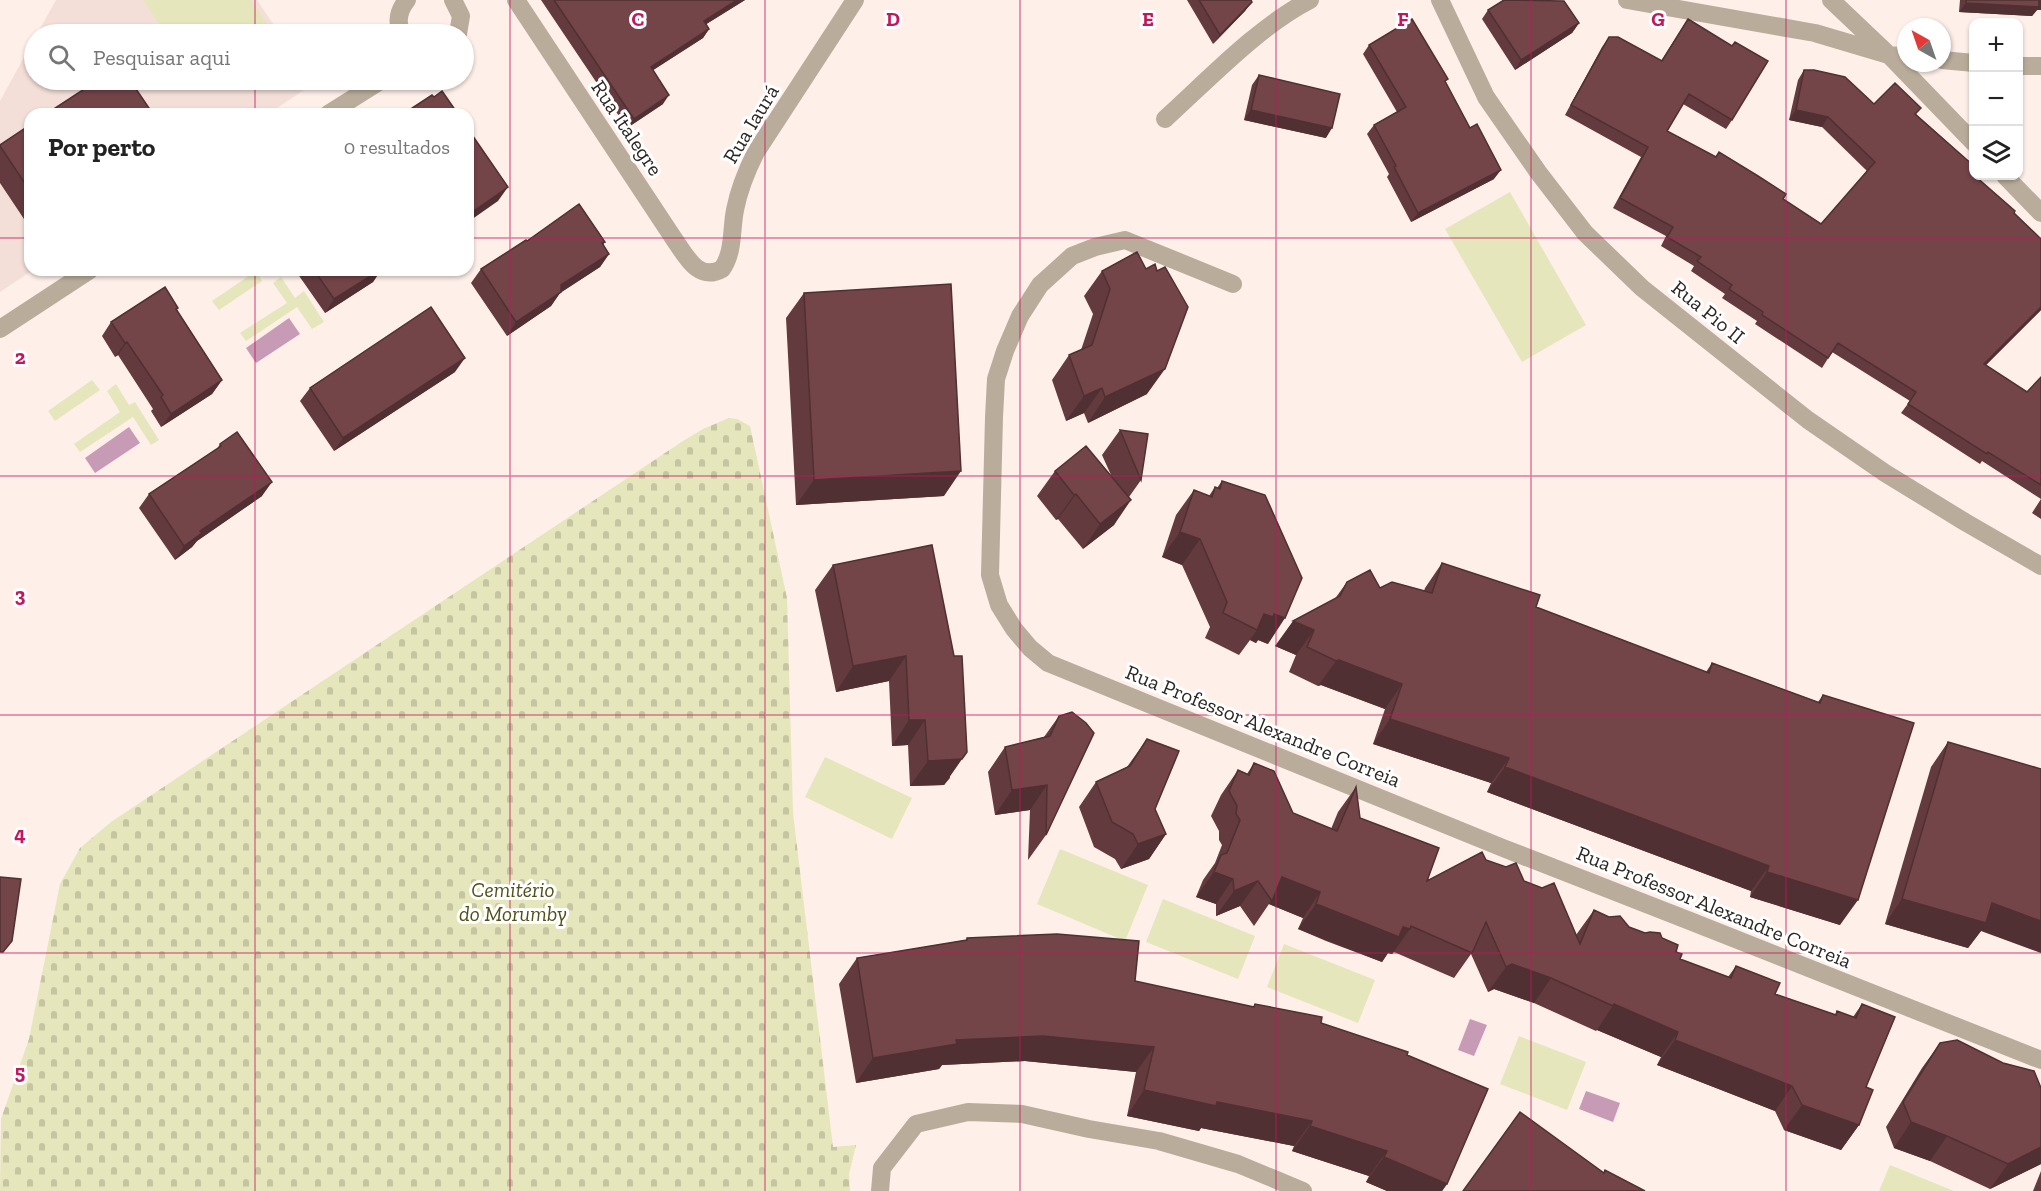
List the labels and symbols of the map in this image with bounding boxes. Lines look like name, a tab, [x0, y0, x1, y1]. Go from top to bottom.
text: C	[632, 7, 645, 31]
text: D	[886, 7, 900, 31]
text: E	[1142, 7, 1154, 31]
text: F	[1397, 7, 1409, 31]
text: G	[1651, 7, 1665, 31]
north arrow	[1897, 18, 1951, 72]
street label: Rua Italegre	[586, 75, 669, 180]
street label: Rua Iaurá	[717, 80, 784, 168]
street label: Rua Pio II	[1667, 275, 1750, 349]
text: 2	[15, 345, 26, 369]
text: 3	[15, 583, 26, 607]
street label: Rua Professor Alexandre Correia	[1122, 659, 1404, 792]
text: 4	[14, 822, 26, 846]
street label: Rua Professor Alexandre Correia	[1573, 840, 1855, 973]
park label: Cemitério do Morumby	[459, 877, 567, 926]
text: 5	[15, 1060, 25, 1084]

